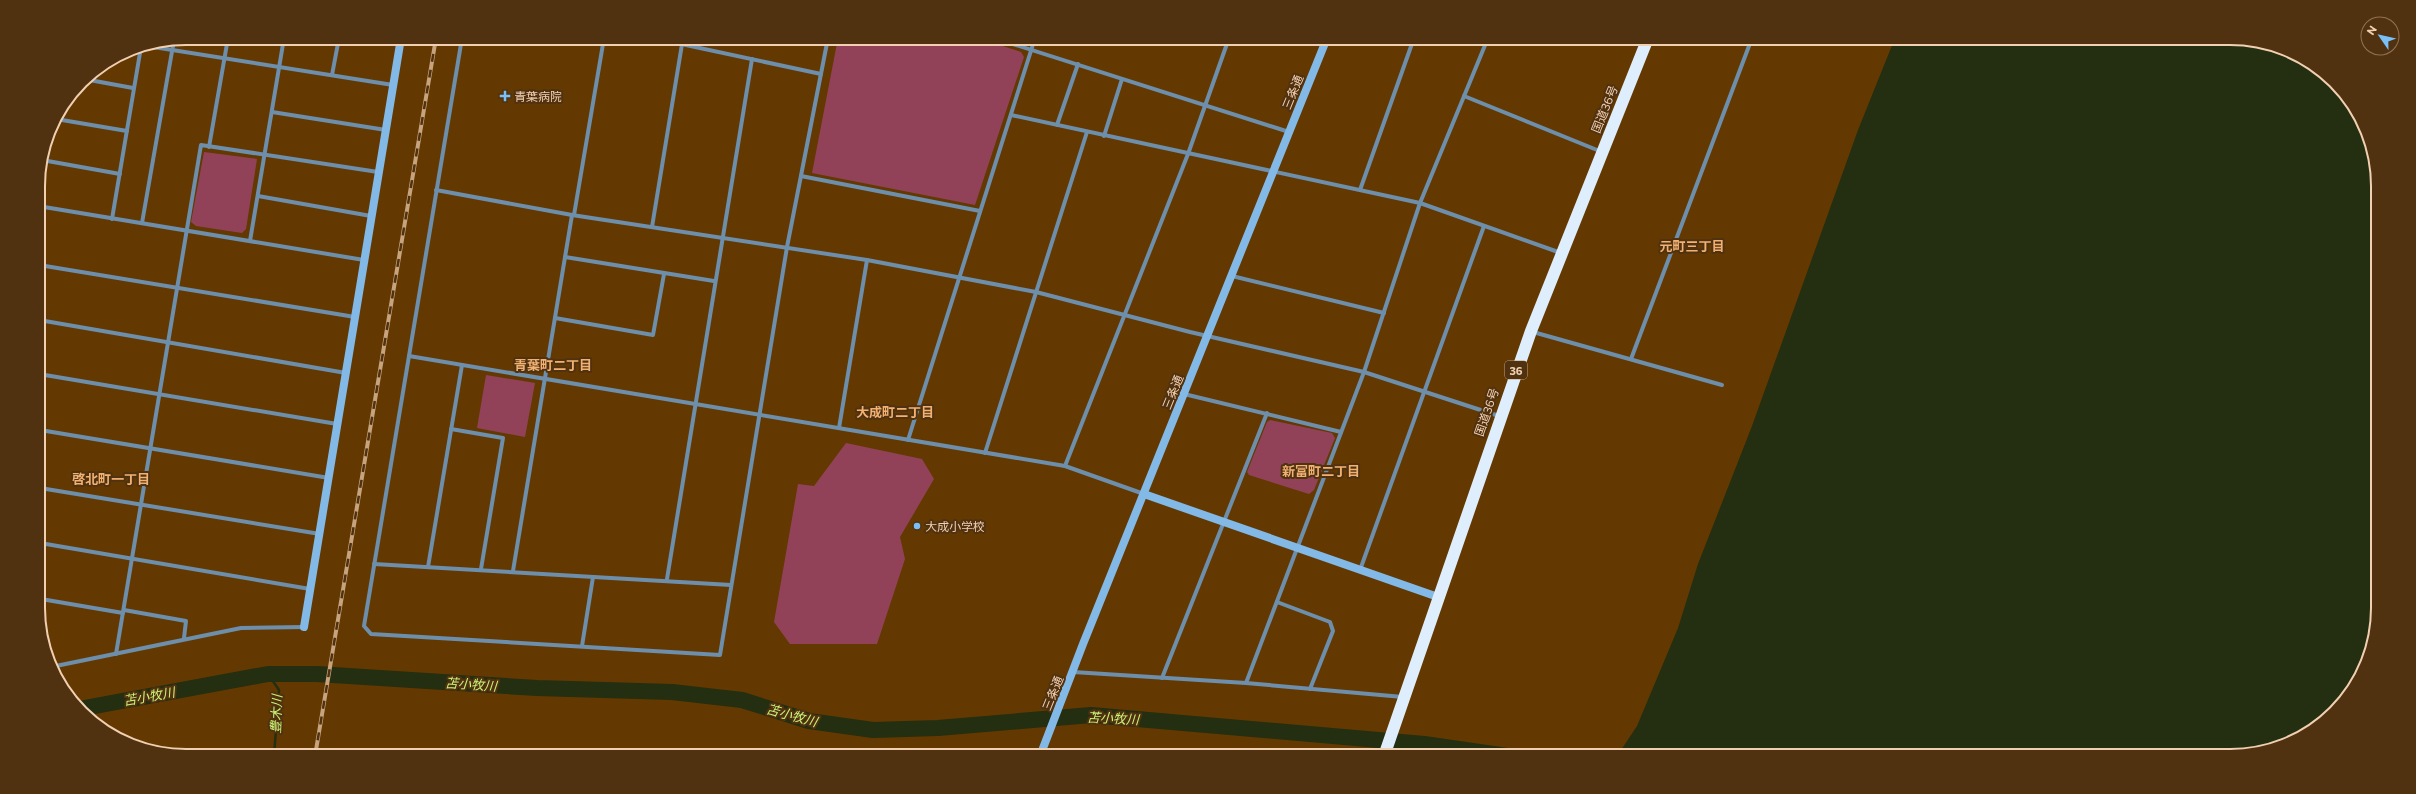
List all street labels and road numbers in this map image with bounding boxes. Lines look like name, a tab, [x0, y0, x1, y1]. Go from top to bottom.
street label: 三条通	[1279, 73, 1305, 111]
street label: 国道36号	[1588, 83, 1620, 135]
road number: 36	[1505, 361, 1527, 379]
street label: 三条通	[1159, 373, 1185, 411]
street label: 国道36号	[1471, 386, 1501, 438]
street label: 三条通	[1039, 674, 1065, 712]

